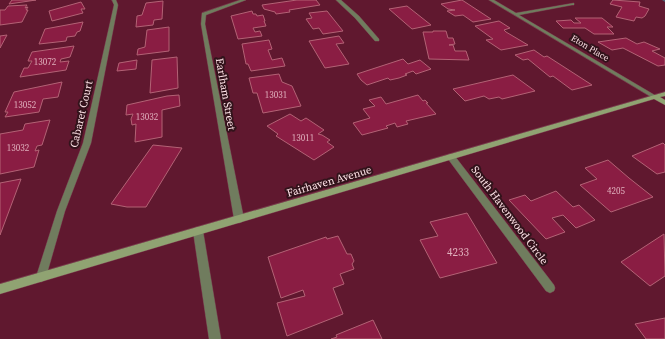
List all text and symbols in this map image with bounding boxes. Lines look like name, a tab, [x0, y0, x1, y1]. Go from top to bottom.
street label: Eton Place	[569, 32, 612, 64]
house number: 13072	[34, 56, 57, 68]
street label: Earlham Street	[212, 57, 239, 132]
street label: Cabaret Court	[66, 79, 97, 149]
house number: 13031	[265, 89, 287, 101]
house number: 13052	[14, 99, 37, 111]
house number: 13032	[136, 111, 159, 123]
house number: 13011	[292, 132, 314, 144]
house number: 13032	[7, 142, 30, 154]
street label: Fairhaven Avenue	[285, 162, 374, 201]
street label: South Havenwood Circle	[468, 163, 552, 268]
house number: 4205	[607, 185, 625, 197]
house number: 4233	[447, 245, 469, 260]

